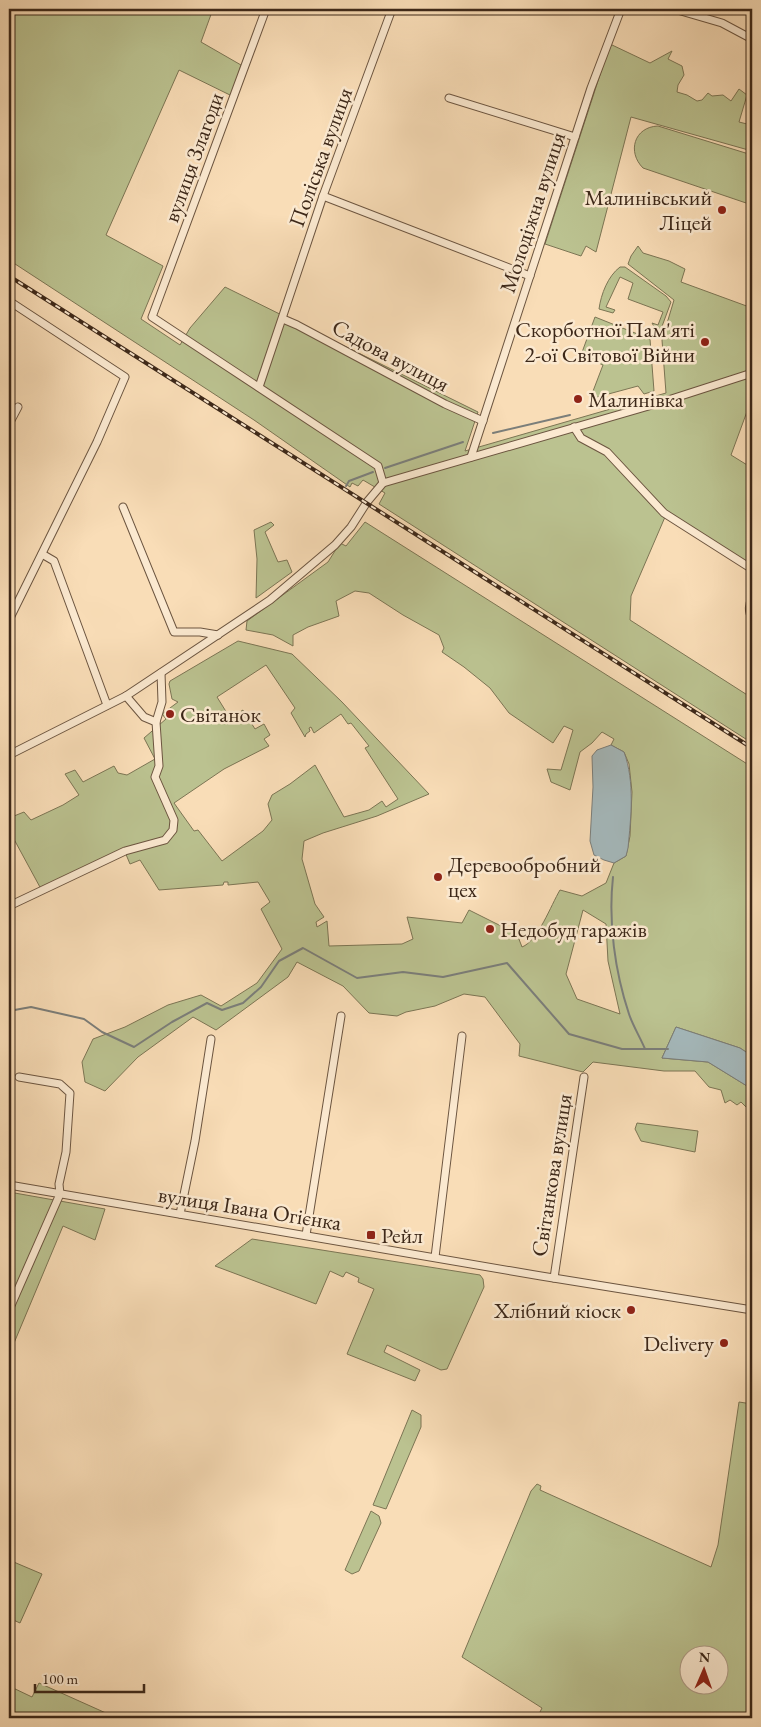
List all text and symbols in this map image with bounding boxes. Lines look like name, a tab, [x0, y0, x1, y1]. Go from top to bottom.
street label: Поліська вулиця	[282, 83, 359, 231]
street label: вулиця Злагоди	[157, 88, 231, 226]
street label: Молодіжна вулиця	[493, 128, 572, 296]
place label: Малинівський Ліцей	[585, 183, 712, 237]
marker: Малинівський Ліцей	[716, 204, 728, 216]
street label: Садова вулиця	[327, 312, 455, 399]
place label: Скорботної Пам'яті 2-ої Світової Війни	[515, 315, 695, 369]
marker: Скорботної Пам'яті 2-ої Світової Війни	[699, 336, 711, 348]
place label: Малинівка	[588, 385, 684, 414]
marker: Малинівка	[572, 393, 584, 405]
place label: Світанок	[180, 700, 261, 729]
marker: Світанок	[164, 708, 176, 720]
place label: Деревообробний цех	[448, 850, 601, 904]
marker: Деревообробний цех	[432, 871, 444, 883]
place label: Недобуд гаражів	[500, 915, 647, 944]
marker: Недобуд гаражів	[484, 923, 496, 935]
street label: Світанкова вулиця	[524, 1091, 579, 1259]
street label: вулиця Івана Огієнка	[156, 1180, 344, 1237]
place label: Рейл	[381, 1221, 423, 1250]
marker: Рейл	[365, 1229, 377, 1241]
place label: Хлібний кіоск	[493, 1296, 621, 1325]
marker: Хлібний кіоск	[625, 1304, 637, 1316]
place label: Delivery	[644, 1329, 714, 1358]
marker: Delivery	[718, 1337, 730, 1349]
north arrow	[678, 1644, 728, 1694]
text: N	[698, 1648, 711, 1666]
scale bar	[35, 1662, 144, 1694]
text: 100 m	[42, 1669, 79, 1688]

